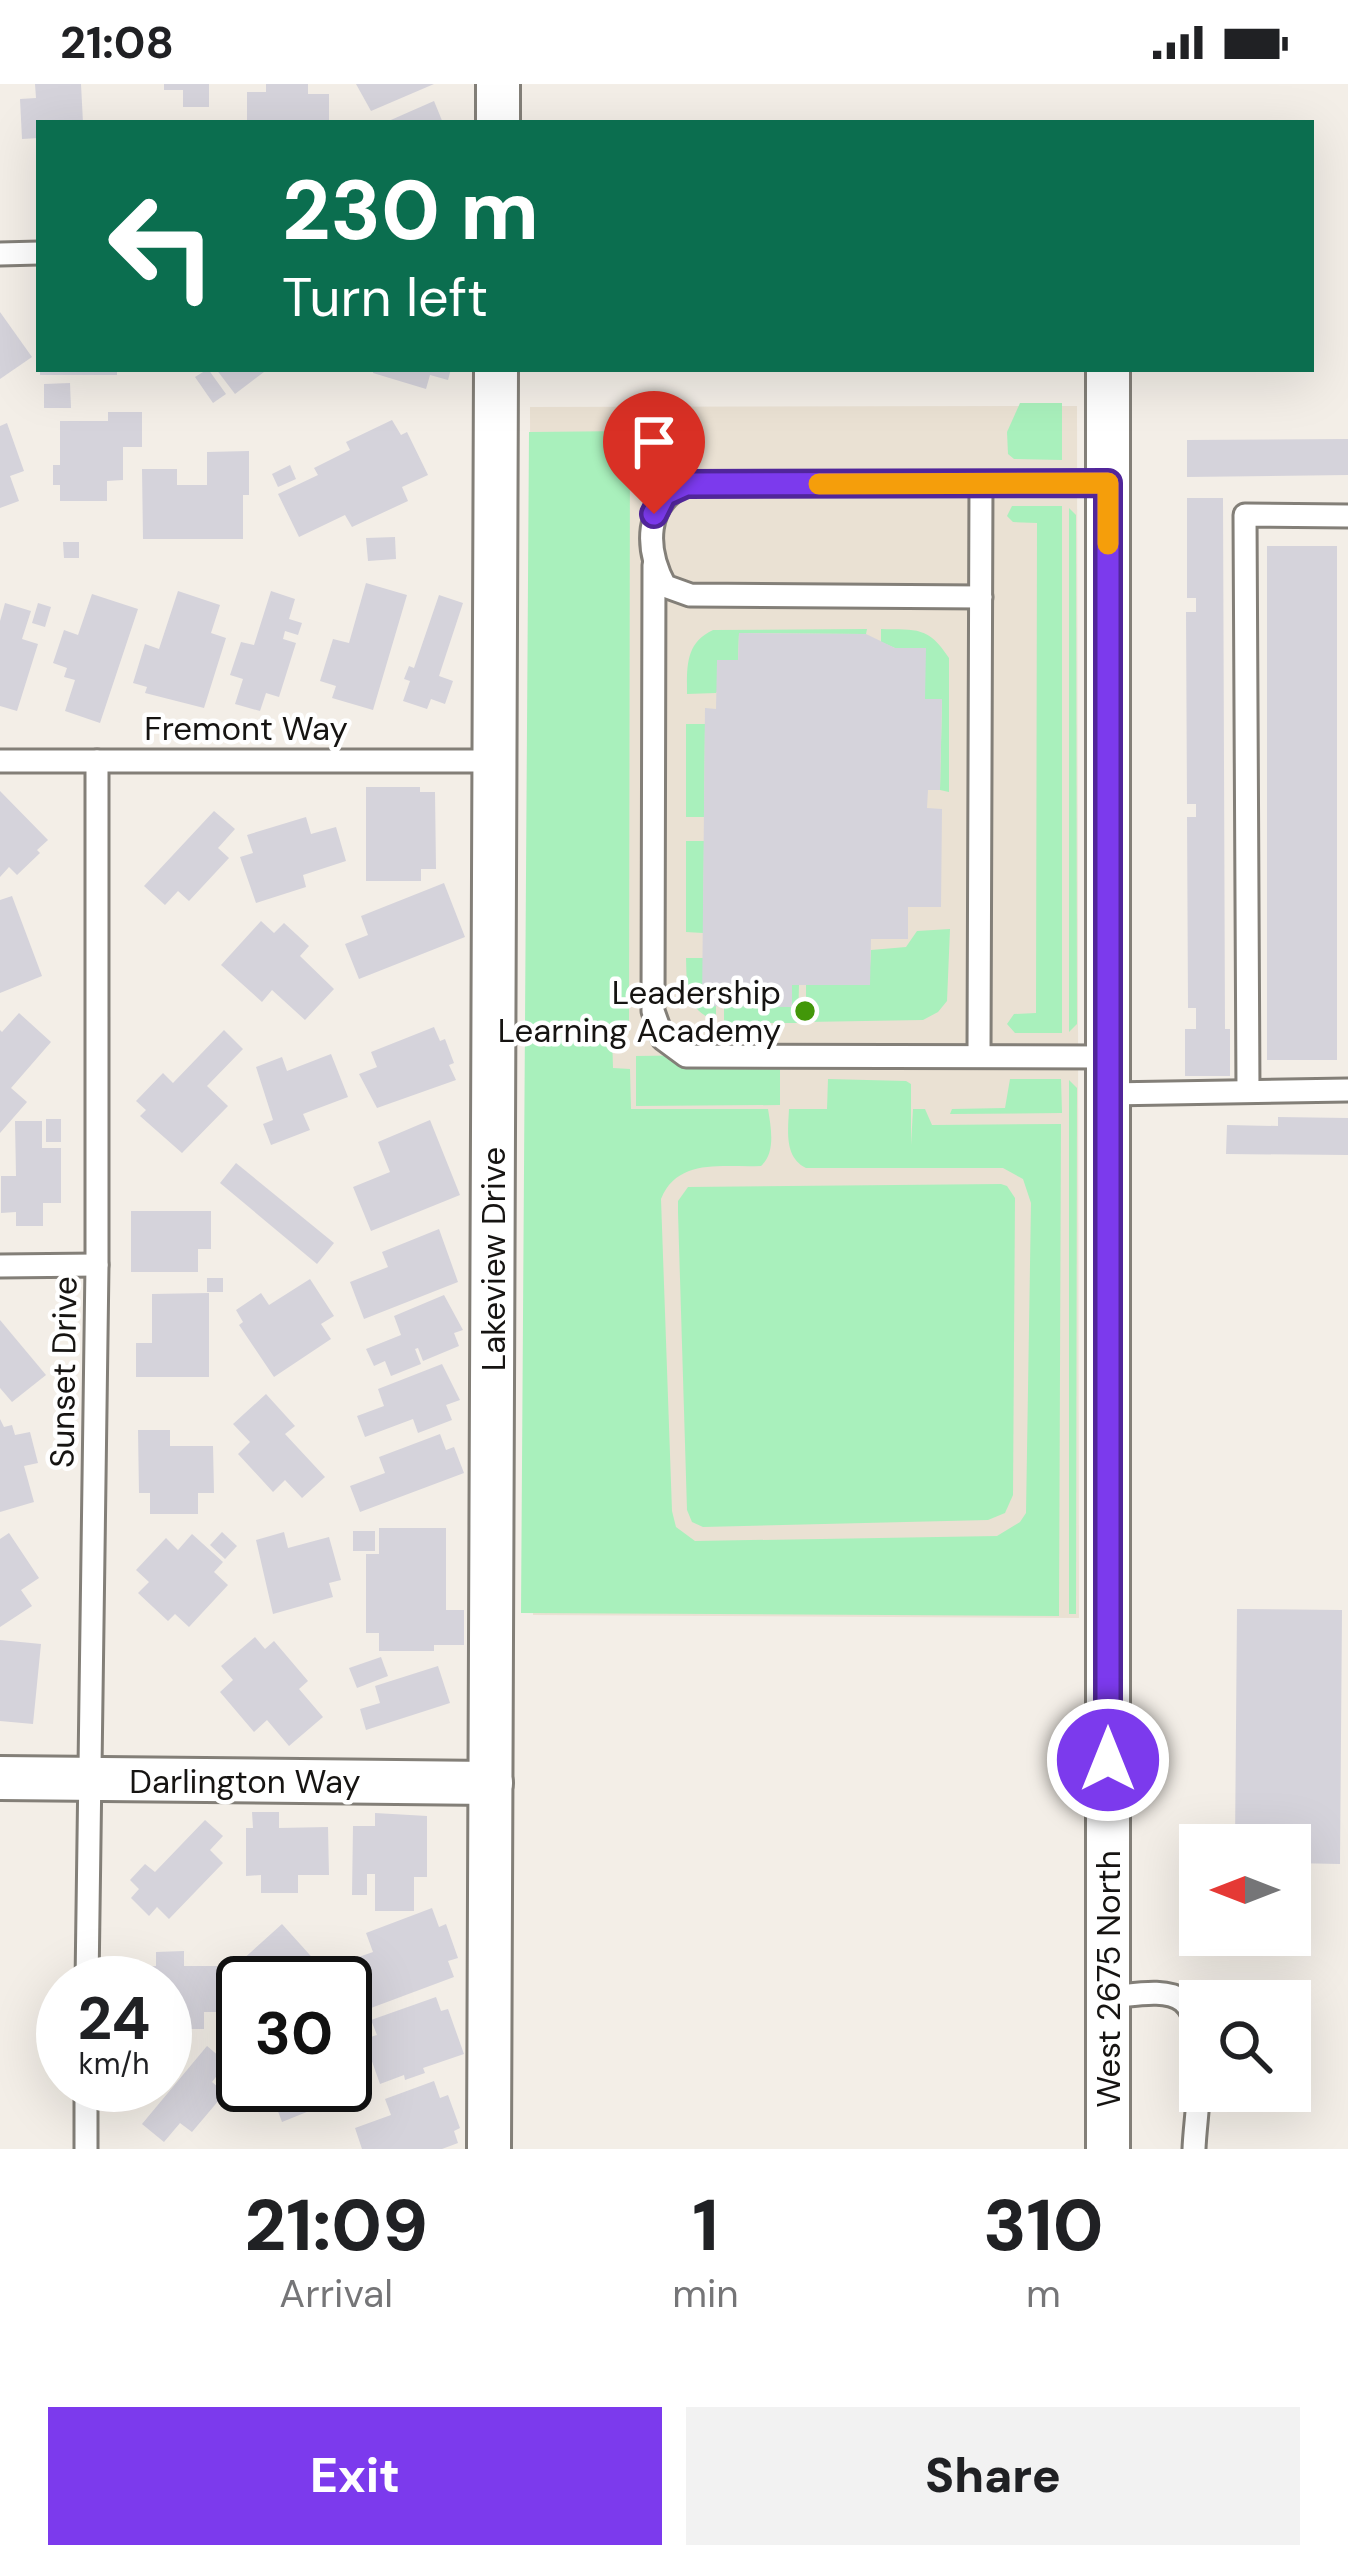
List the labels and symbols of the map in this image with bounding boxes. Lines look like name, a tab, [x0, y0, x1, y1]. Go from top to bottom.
pin	[603, 391, 705, 514]
street label: Fremont Way	[144, 707, 348, 750]
place label: Leadership Learning Academy	[498, 971, 781, 1052]
marker: Leadership Learning Academy	[792, 998, 818, 1024]
street label: Lakeview Drive	[472, 1147, 515, 1371]
street label: Sunset Drive	[40, 1276, 87, 1468]
position arrow	[1045, 1697, 1171, 1823]
street label: Darlington Way	[129, 1760, 361, 1803]
north arrow	[1179, 1824, 1311, 1956]
street label: West 2675 North	[1087, 1850, 1130, 2108]
speed limit sign: 30	[216, 1956, 372, 2112]

